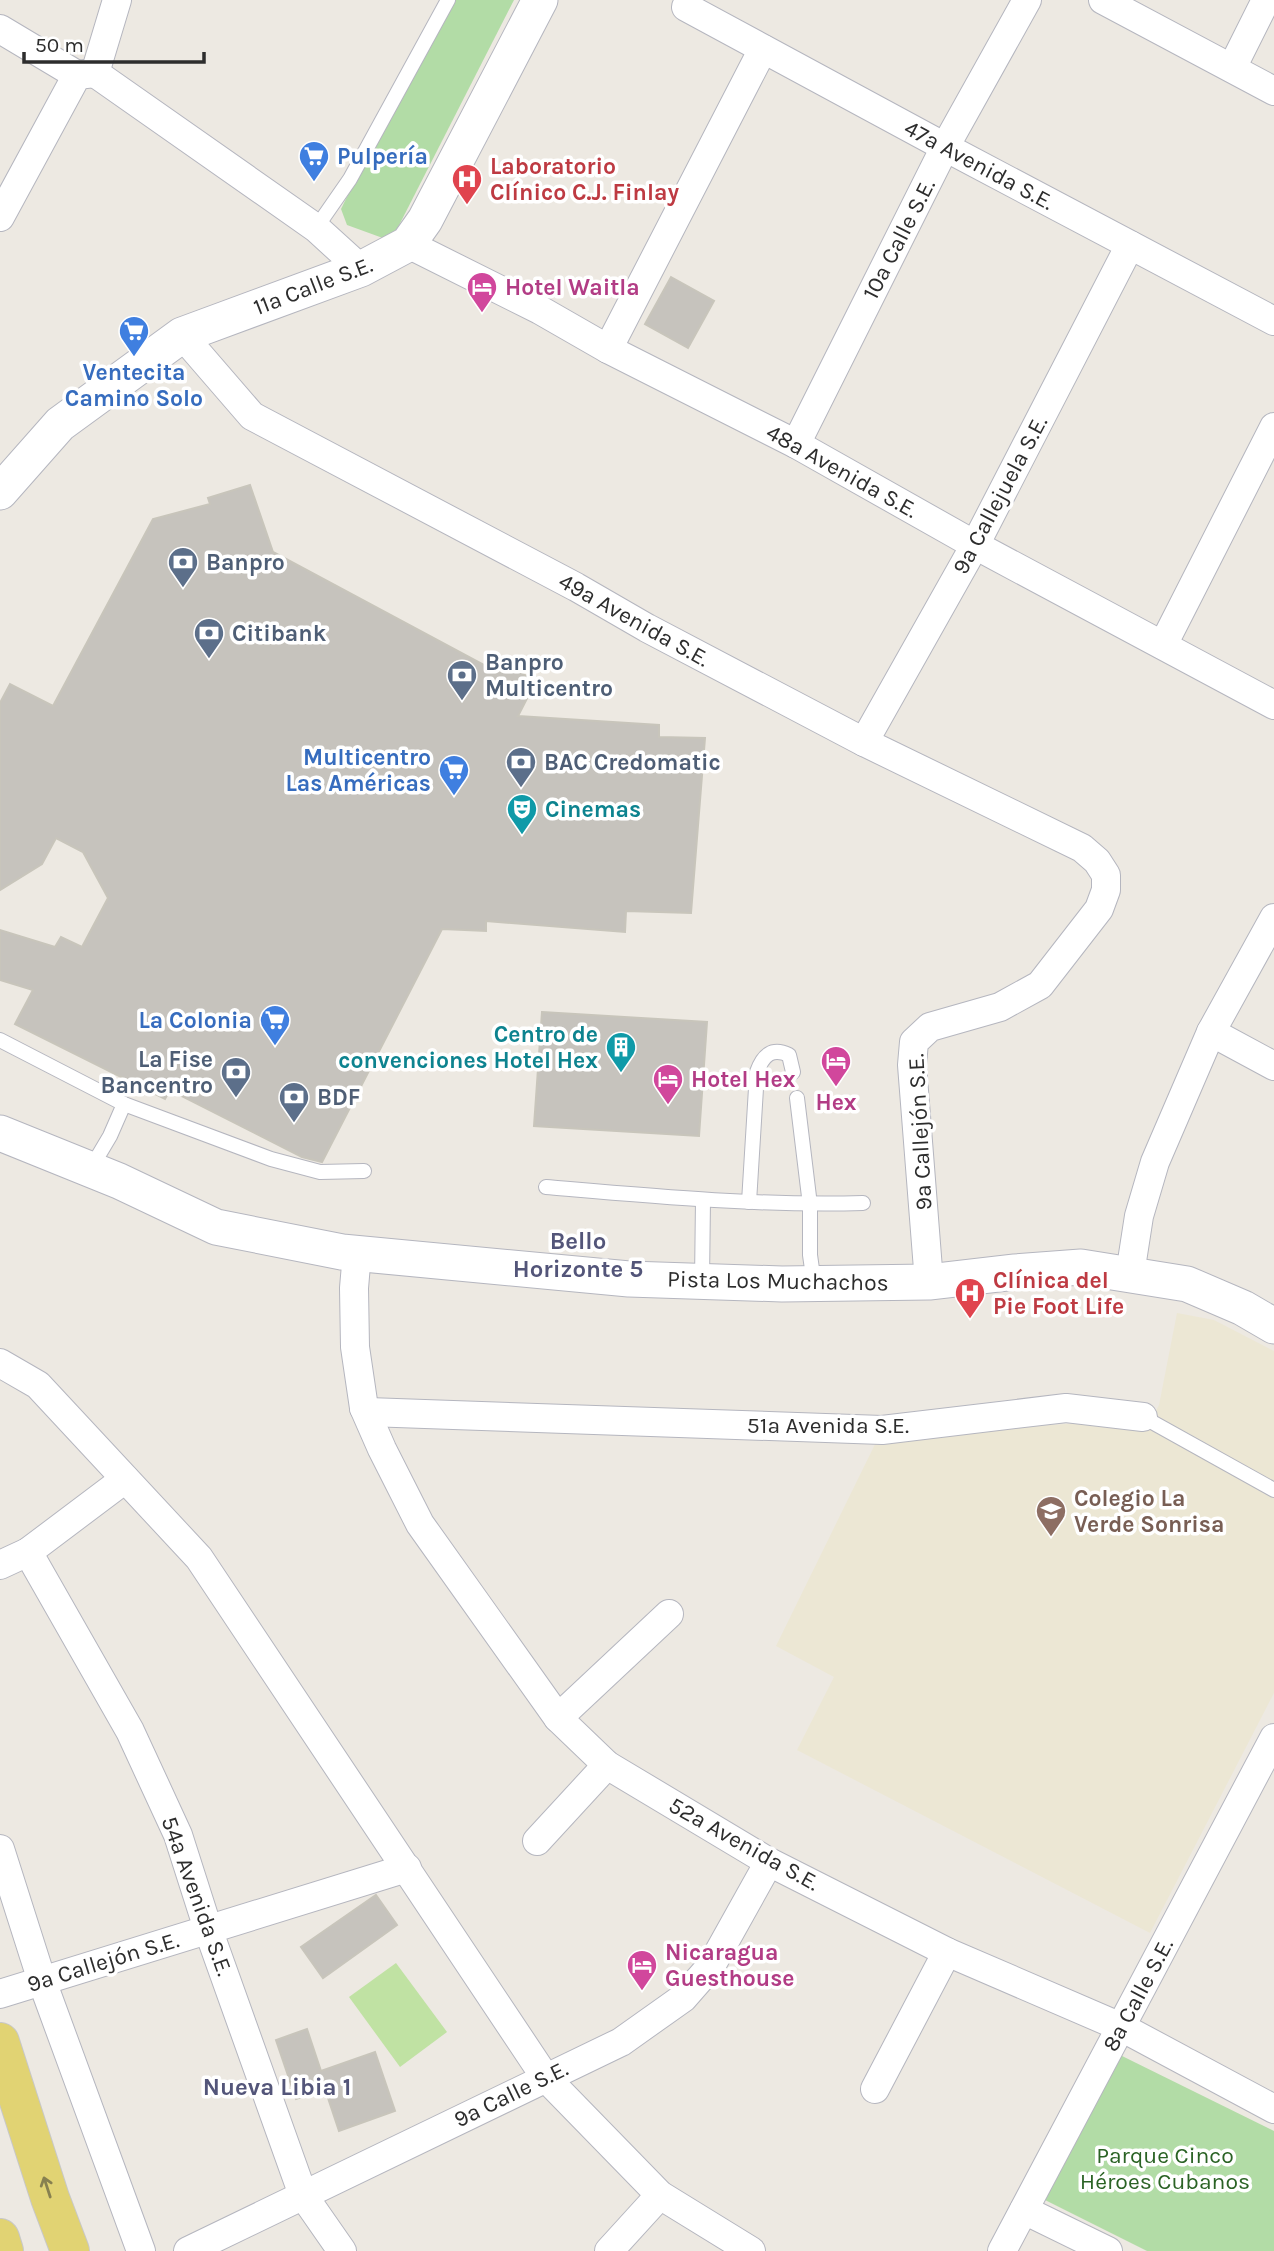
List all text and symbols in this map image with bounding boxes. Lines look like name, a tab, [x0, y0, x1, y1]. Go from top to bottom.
scale bar	[24, 21, 205, 65]
text: 50 m	[35, 33, 84, 57]
street label: 47a Avenida S.E.	[900, 114, 1058, 216]
supermarket icon: Pulpería	[297, 139, 331, 183]
place label: Pulpería	[337, 143, 428, 170]
place label: Laboratorio Clínico C.J. Finlay	[490, 153, 679, 206]
hospital icon: Laboratorio Clínico C.J. Finlay	[450, 162, 484, 206]
street label: 10a Calle S.E.	[857, 174, 941, 304]
street label: 11a Calle S.E.	[250, 251, 376, 321]
hotel icon: Hotel Waitla	[465, 270, 499, 314]
place label: Hotel Waitla	[505, 274, 640, 301]
supermarket icon: Ventecita Camino Solo	[117, 314, 151, 358]
place label: Ventecita Camino Solo	[65, 359, 203, 412]
street label: 9a Callejuela S.E.	[947, 411, 1053, 579]
street label: 48a Avenida S.E.	[762, 418, 922, 524]
bank icon: Banpro	[166, 545, 200, 589]
place label: Banpro	[206, 549, 285, 576]
street label: 49a Avenida S.E.	[554, 567, 714, 673]
bank icon: Citibank	[192, 616, 226, 660]
place label: Citibank	[232, 620, 327, 647]
place label: Banpro Multicentro	[485, 649, 613, 702]
bank icon: Banpro Multicentro	[445, 658, 479, 702]
place label: Multicentro Las Américas	[285, 744, 431, 797]
bank icon: BAC Credomatic	[504, 745, 538, 789]
place label: BAC Credomatic	[544, 749, 721, 776]
supermarket icon: Multicentro Las Américas	[437, 753, 471, 797]
theatre icon: Cinemas	[505, 792, 539, 836]
place label: Cinemas	[545, 796, 641, 823]
supermarket icon: La Colonia	[258, 1003, 292, 1047]
place label: La Colonia	[138, 1007, 252, 1034]
place label: Centro de convenciones Hotel Hex	[338, 1021, 598, 1074]
building icon: Centro de convenciones Hotel Hex	[604, 1030, 638, 1074]
hotel icon: Hex	[819, 1044, 853, 1088]
place label: La Fise Bancentro	[100, 1046, 213, 1099]
street label: 9a Callejón S.E.	[902, 1053, 938, 1211]
bank icon: La Fise Bancentro	[219, 1055, 253, 1099]
hotel icon: Hotel Hex	[651, 1062, 685, 1106]
place label: Hotel Hex	[691, 1066, 796, 1093]
bank icon: BDF	[277, 1080, 311, 1124]
place label: BDF	[317, 1084, 360, 1111]
place label: Hex	[815, 1089, 857, 1116]
district label: Bello Horizonte 5	[513, 1227, 643, 1283]
street label: Pista Los Muchachos	[667, 1266, 889, 1296]
place label: Clínica del Pie Foot Life	[993, 1267, 1124, 1320]
hospital icon: Clínica del Pie Foot Life	[953, 1276, 987, 1320]
street label: 51a Avenida S.E.	[747, 1412, 909, 1439]
place label: Colegio La Verde Sonrisa	[1074, 1485, 1224, 1538]
school or university icon: Colegio La Verde Sonrisa	[1034, 1494, 1068, 1538]
street label: 52a Avenida S.E.	[664, 1791, 824, 1897]
street label: 54a Avenida S.E.	[156, 1813, 238, 1979]
street label: 9a Callejón S.E.	[24, 1926, 182, 1998]
street label: 8a Calle S.E.	[1097, 1934, 1179, 2056]
place label: Nicaragua Guesthouse	[665, 1939, 794, 1992]
hotel icon: Nicaragua Guesthouse	[625, 1948, 659, 1992]
street label: 9a Calle S.E.	[450, 2055, 572, 2133]
district label: Nueva Libia 1	[203, 2073, 351, 2101]
park label: Parque Cinco Héroes Cubanos	[1080, 2142, 1250, 2195]
one-way arrow	[39, 2176, 52, 2198]

